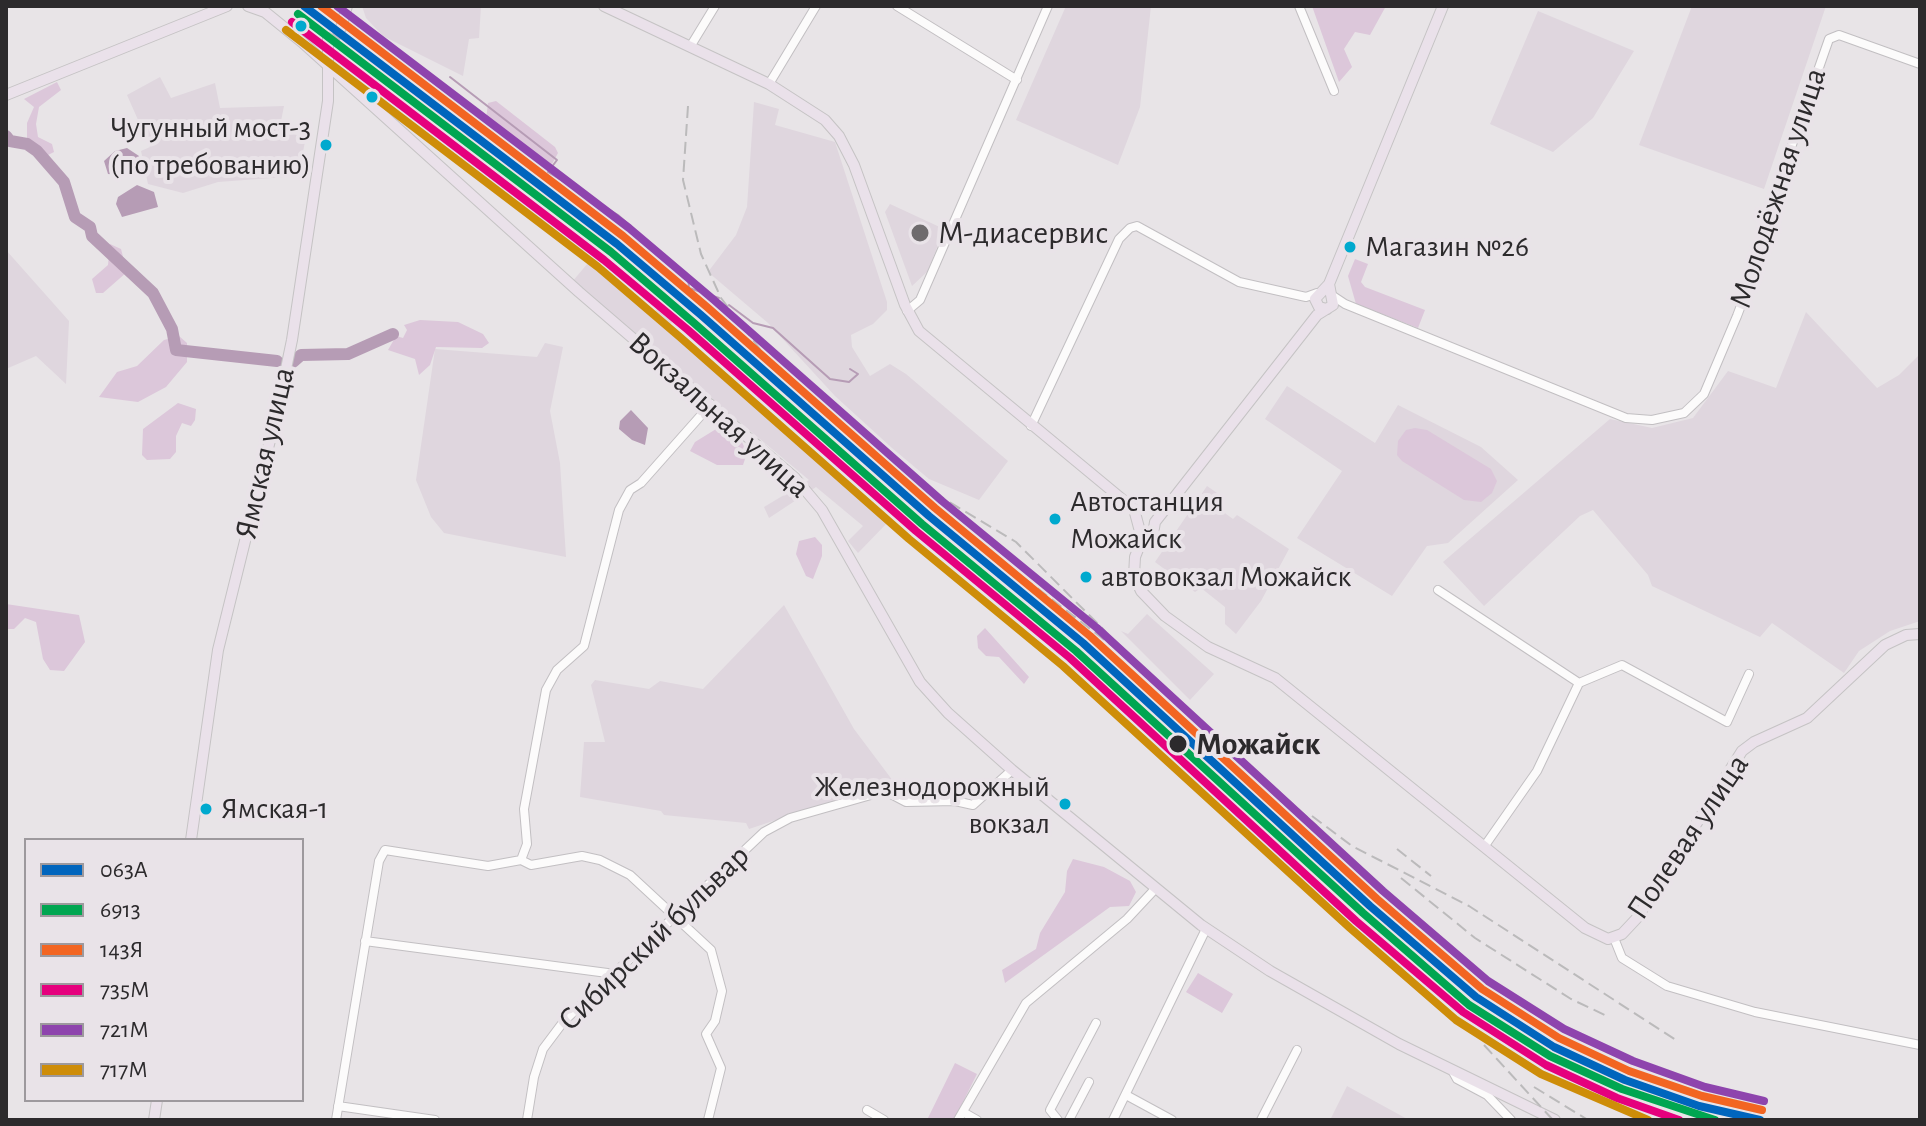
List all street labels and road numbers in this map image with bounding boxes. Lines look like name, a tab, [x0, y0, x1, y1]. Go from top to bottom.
street label: Молодёжная улица	[1721, 63, 1835, 313]
street label: Вокзальная улица	[620, 324, 818, 506]
street label: Ямская улица	[227, 363, 303, 543]
street label: Полевая улица	[1619, 747, 1757, 927]
street label: Сибирский бульвар	[550, 837, 758, 1039]

